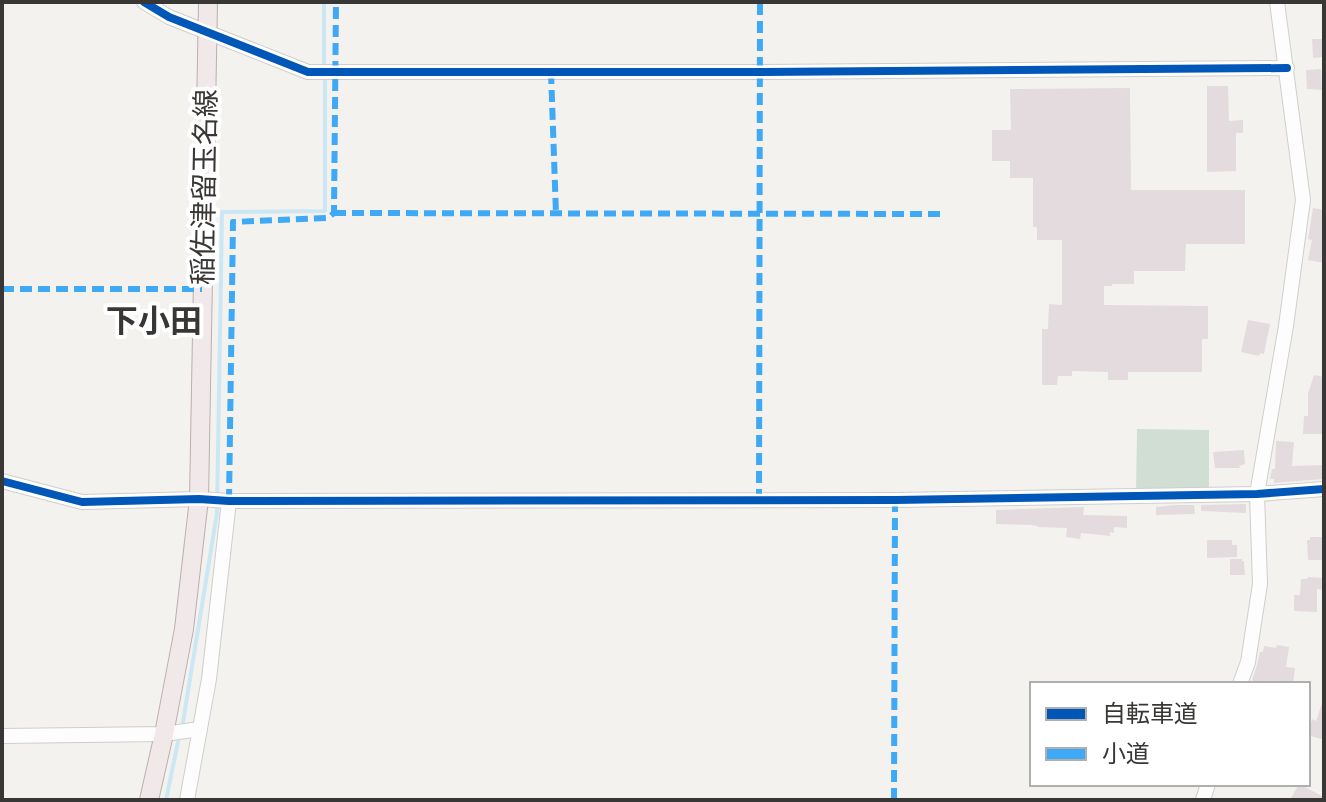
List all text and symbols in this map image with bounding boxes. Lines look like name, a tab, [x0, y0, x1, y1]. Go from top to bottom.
street label: 稲佐津留玉名線	[186, 89, 223, 285]
district label: 下小田	[106, 302, 202, 340]
legend	[1030, 682, 1310, 786]
text: 自転車道	[1102, 700, 1198, 728]
text: 小道	[1102, 740, 1150, 768]

